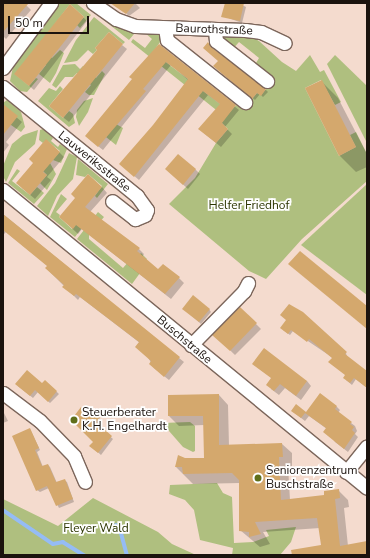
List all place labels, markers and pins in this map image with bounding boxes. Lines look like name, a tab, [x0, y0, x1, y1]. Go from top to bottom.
place label: Steuerberater K.H. Engelhardt	[82, 406, 167, 434]
marker: Steuerberater K.H. Engelhardt	[69, 415, 79, 425]
place label: Seniorenzentrum Buschstraße	[266, 464, 358, 492]
marker: Seniorenzentrum Buschstraße	[253, 473, 263, 483]

